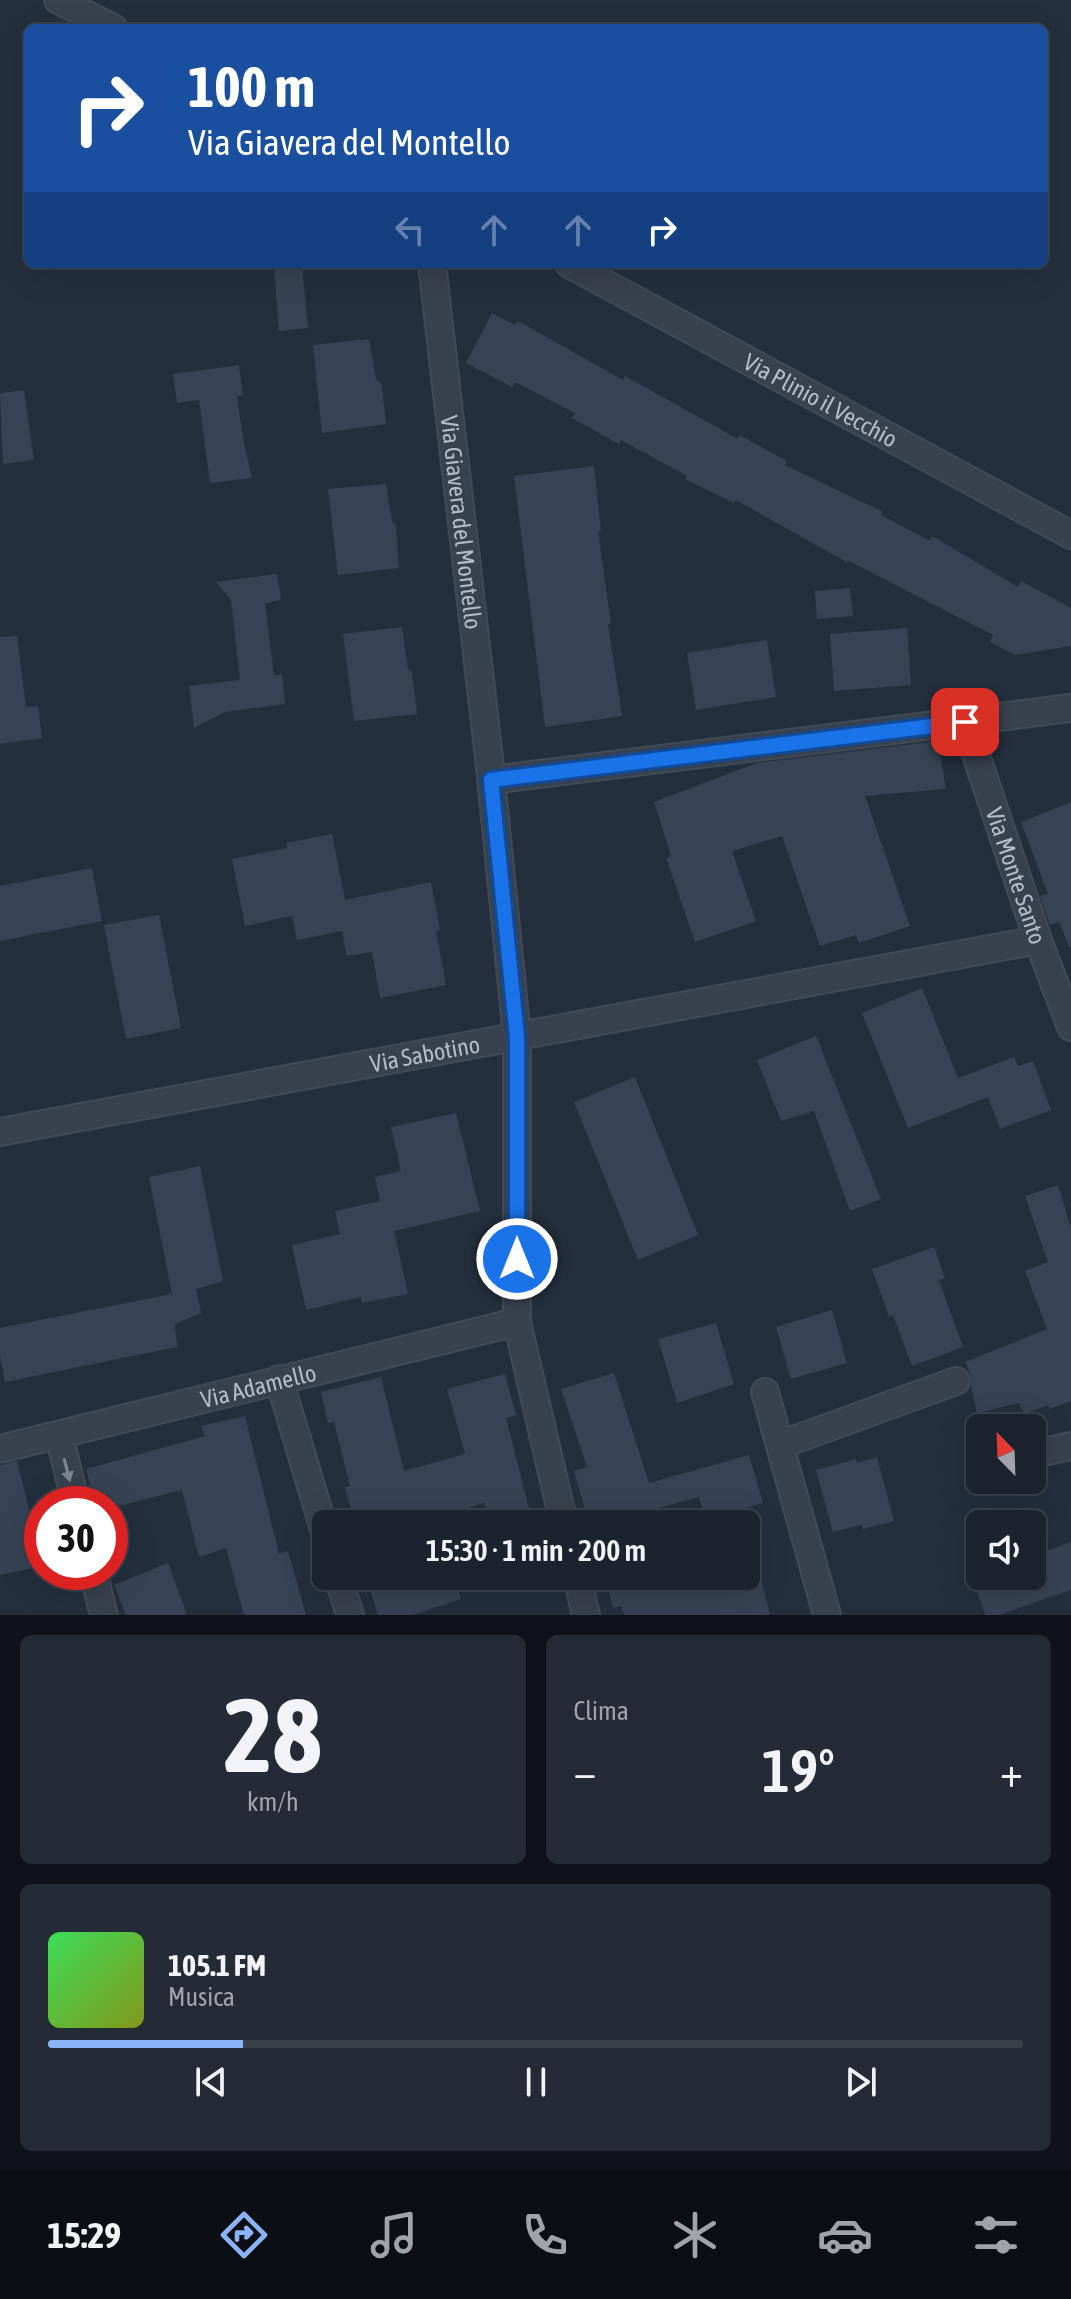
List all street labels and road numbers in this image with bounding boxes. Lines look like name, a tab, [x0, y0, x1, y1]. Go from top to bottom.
street label: Via Plinio il Vecchio	[739, 347, 902, 452]
street label: Via Giavera del Montello	[436, 414, 488, 631]
street label: Via Monte Santo	[981, 804, 1052, 947]
street label: Via Sabotino	[368, 1030, 482, 1077]
street label: Via Adamello	[198, 1358, 319, 1413]

